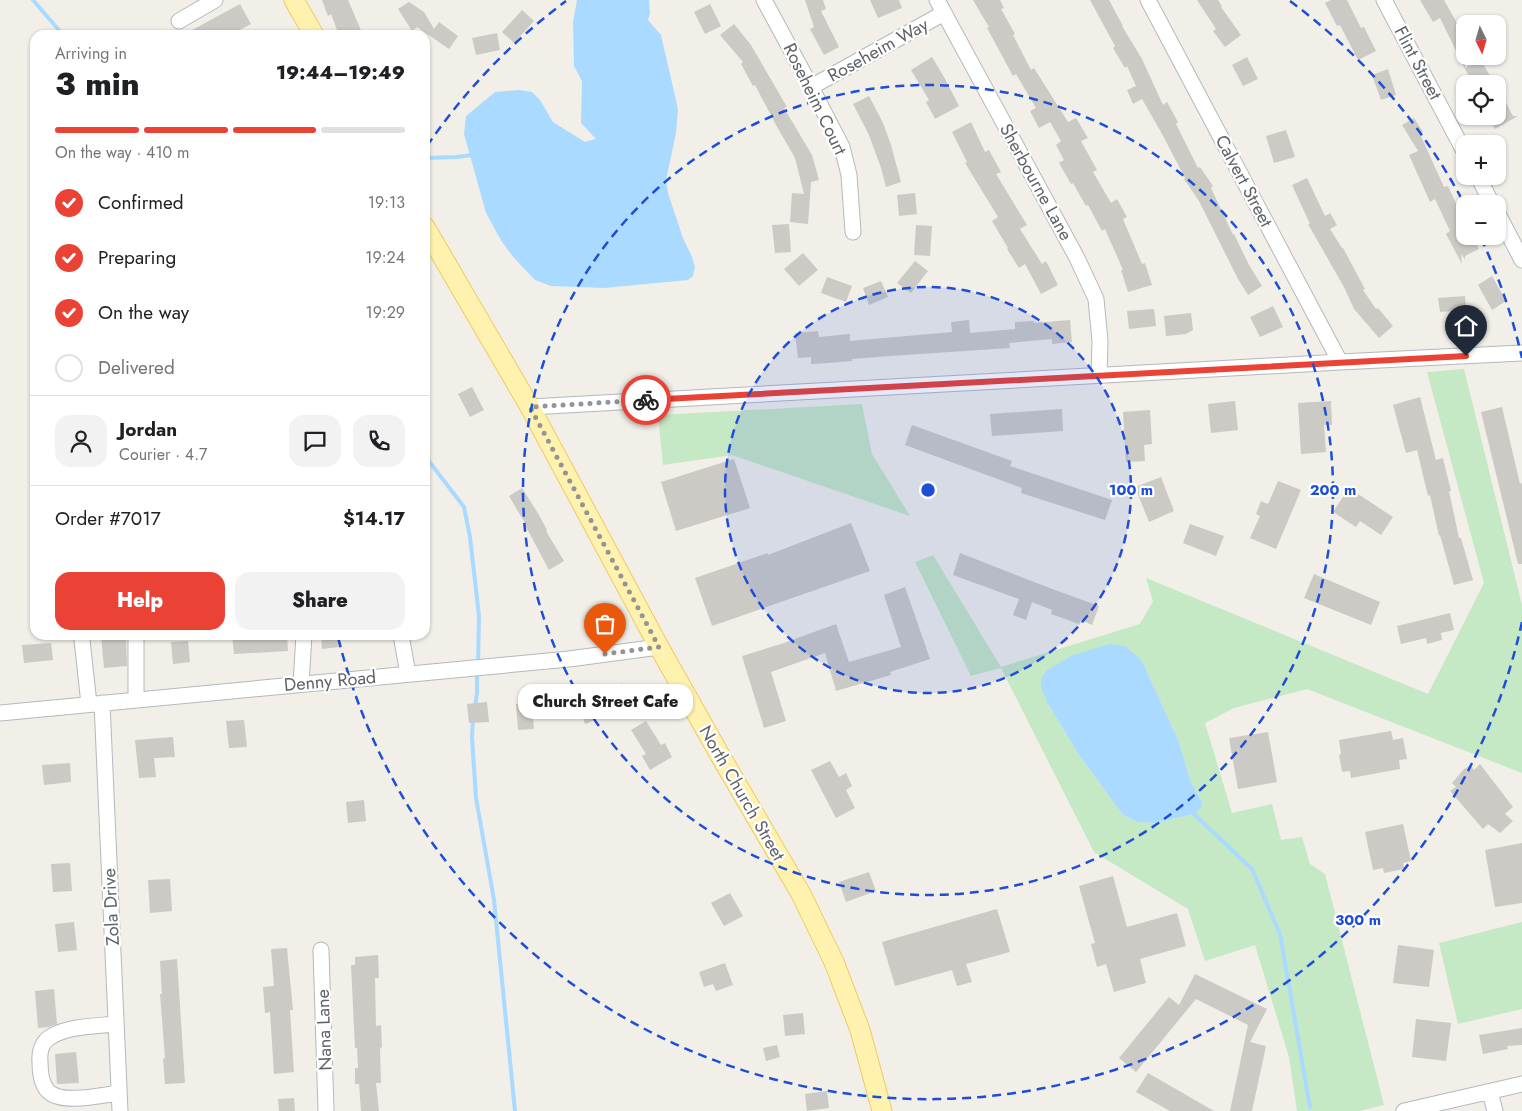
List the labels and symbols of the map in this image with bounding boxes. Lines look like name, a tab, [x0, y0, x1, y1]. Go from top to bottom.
street label: Roseheim Way	[823, 11, 933, 88]
north arrow	[1456, 15, 1506, 65]
street label: Flint Street	[1388, 22, 1449, 105]
street label: Roseheim Court	[777, 39, 854, 160]
street label: Sherbourne Lane	[993, 119, 1079, 245]
street label: Calvert Street	[1209, 130, 1279, 232]
pin	[1445, 305, 1487, 356]
courier	[621, 375, 671, 425]
text: 100 m	[1109, 479, 1153, 501]
text: 200 m	[1310, 479, 1356, 501]
centre of rings	[919, 481, 937, 499]
pin	[584, 603, 626, 654]
street label: Denny Road	[283, 664, 377, 698]
callout: Church Street Cafe	[518, 684, 692, 719]
street label: North Church Street	[693, 720, 792, 866]
street label: Zola Drive	[96, 868, 126, 946]
text: 300 m	[1335, 909, 1381, 931]
street label: Nana Lane	[310, 989, 338, 1071]

